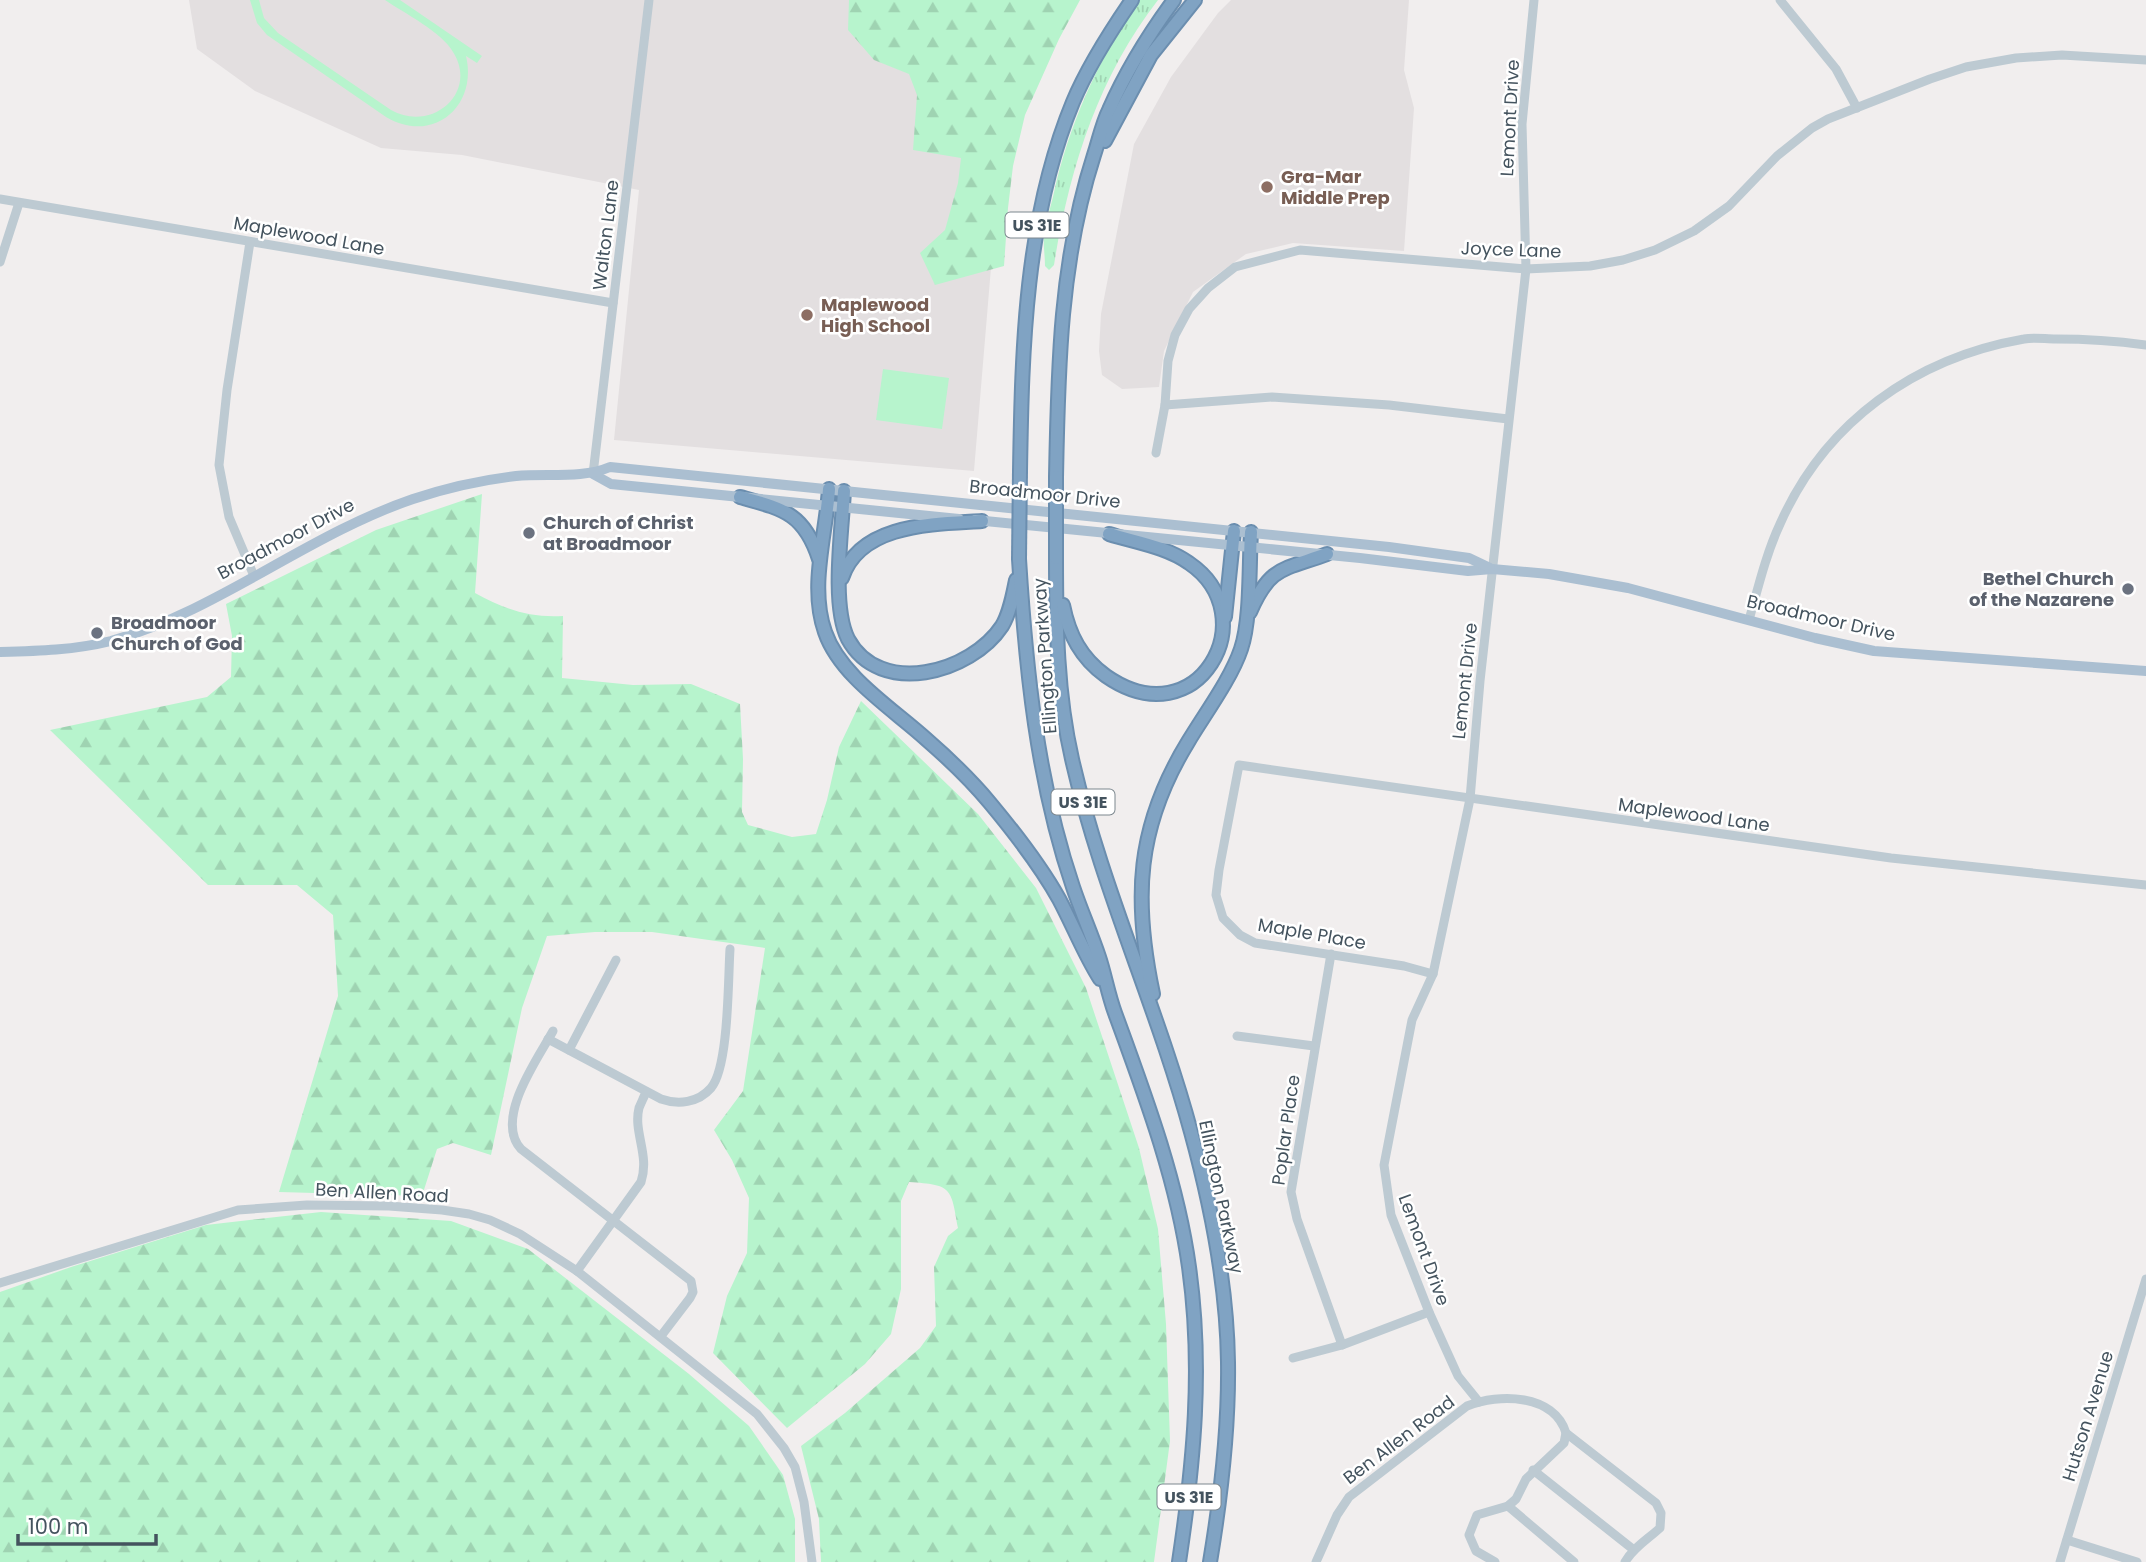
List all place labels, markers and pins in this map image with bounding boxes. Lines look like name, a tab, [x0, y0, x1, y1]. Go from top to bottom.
place label: Gra-Mar Middle Prep	[1281, 164, 1390, 210]
marker: Gra-Mar Middle Prep	[1259, 179, 1275, 195]
place label: Maplewood High School	[821, 292, 930, 338]
marker: Maplewood High School	[799, 307, 815, 323]
place label: Church of Christ at Broadmoor	[543, 510, 694, 556]
marker: Church of Christ at Broadmoor	[521, 525, 537, 541]
place label: Bethel Church of the Nazarene	[1969, 566, 2114, 612]
marker: Bethel Church of the Nazarene	[2120, 581, 2136, 597]
place label: Broadmoor Church of God	[111, 610, 243, 656]
marker: Broadmoor Church of God	[89, 625, 105, 641]

